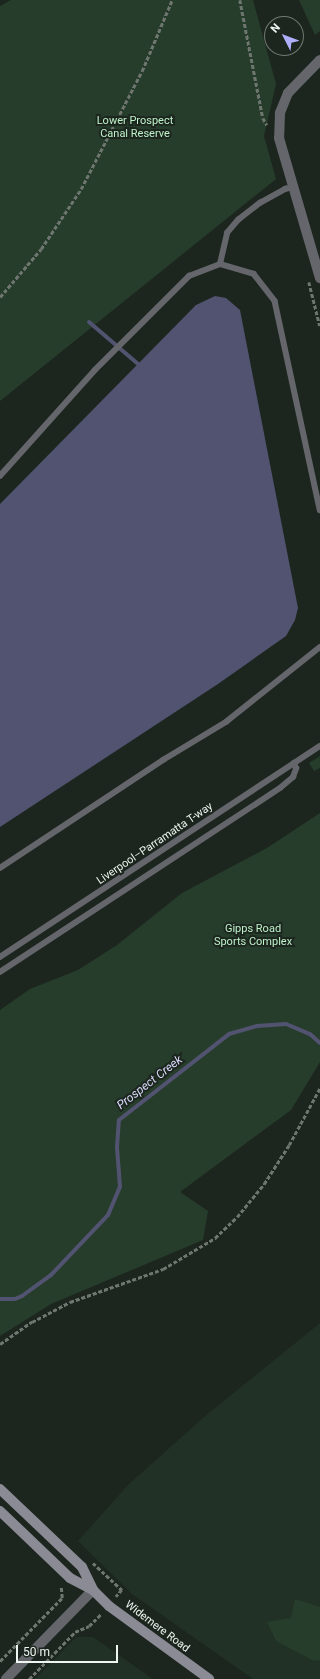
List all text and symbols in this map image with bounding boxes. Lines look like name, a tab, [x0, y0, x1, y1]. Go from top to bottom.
north arrow	[264, 16, 304, 56]
text: N	[268, 21, 283, 36]
park label: Lower Prospect Canal Reserve	[97, 115, 173, 141]
street label: Liverpool–Parramatta T-way	[94, 800, 216, 888]
park label: Gipps Road Sports Complex	[214, 923, 292, 949]
water label: Prospect Creek	[114, 1053, 186, 1113]
street label: Widemere Road	[122, 1598, 192, 1656]
scale bar	[18, 1637, 120, 1663]
text: 50 m	[23, 1645, 50, 1659]

